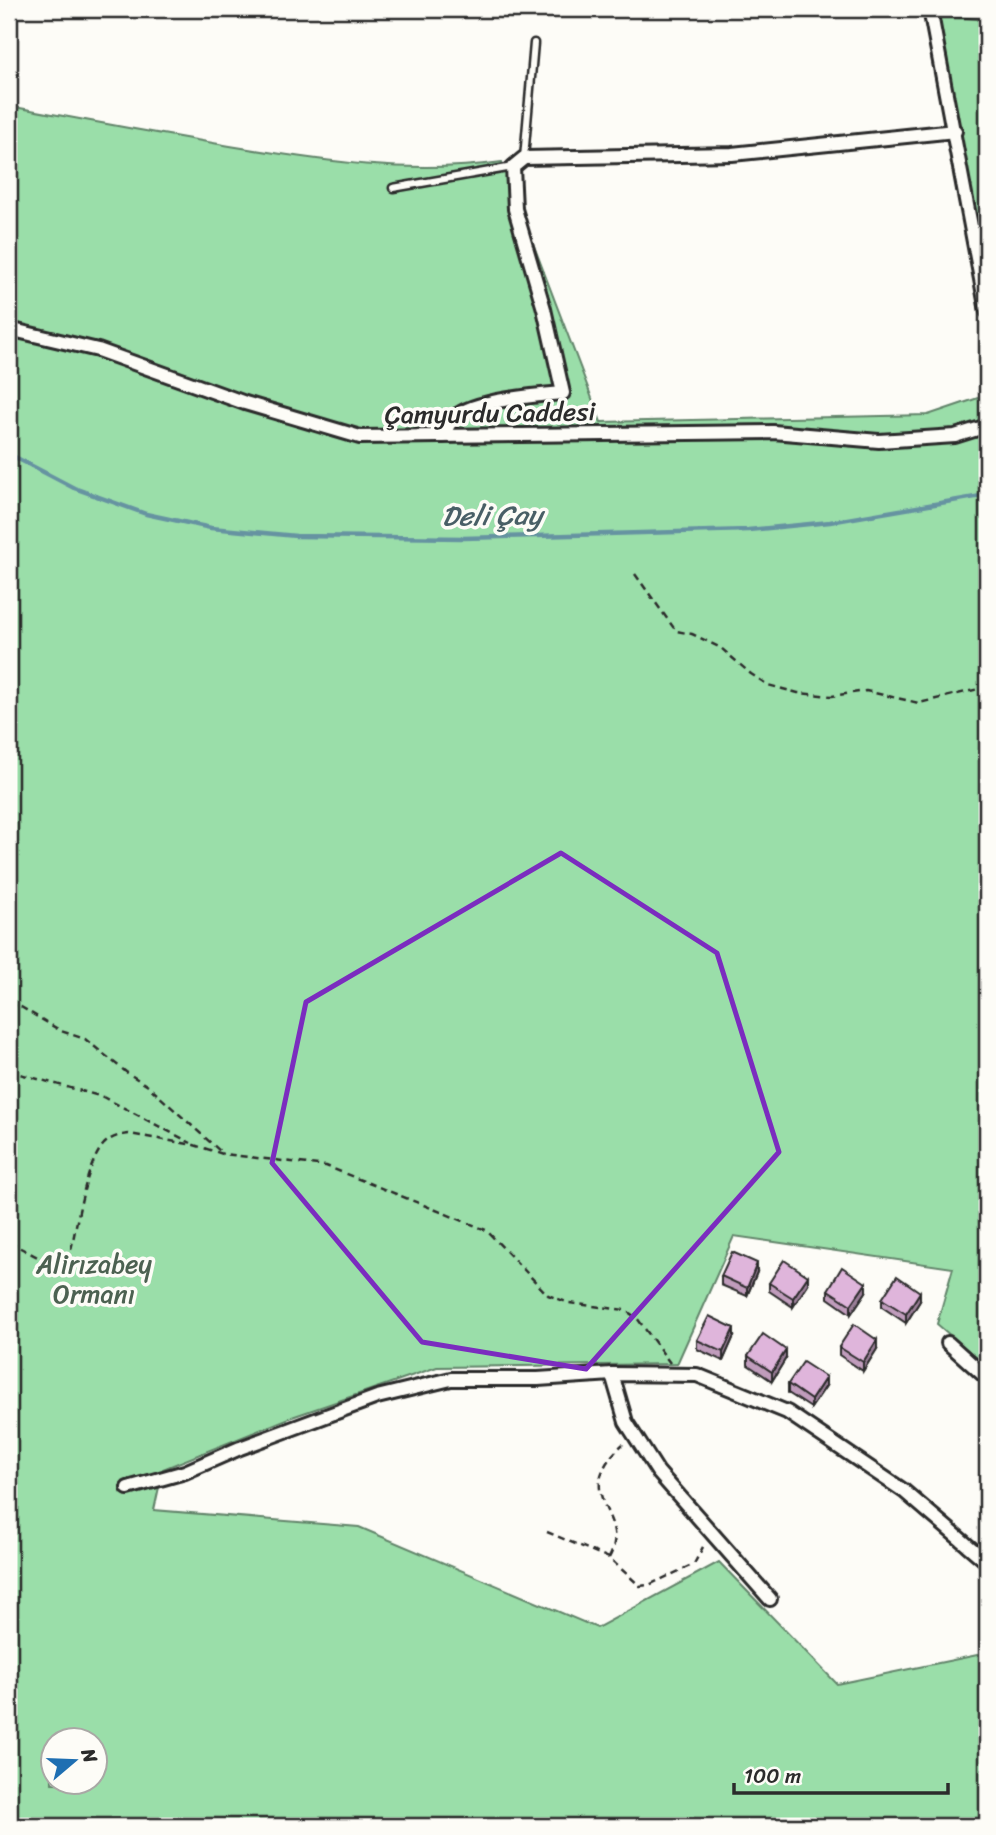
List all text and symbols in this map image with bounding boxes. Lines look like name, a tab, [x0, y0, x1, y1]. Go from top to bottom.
street label: Çamyurdu Caddesi	[384, 388, 597, 438]
water label: Deli Çay	[441, 490, 546, 541]
park label: Alirızabey Ormanı	[35, 1241, 152, 1317]
north arrow	[38, 1727, 108, 1797]
text: N	[72, 1743, 108, 1768]
scale bar	[734, 1751, 947, 1795]
text: 100 m	[744, 1757, 801, 1795]

